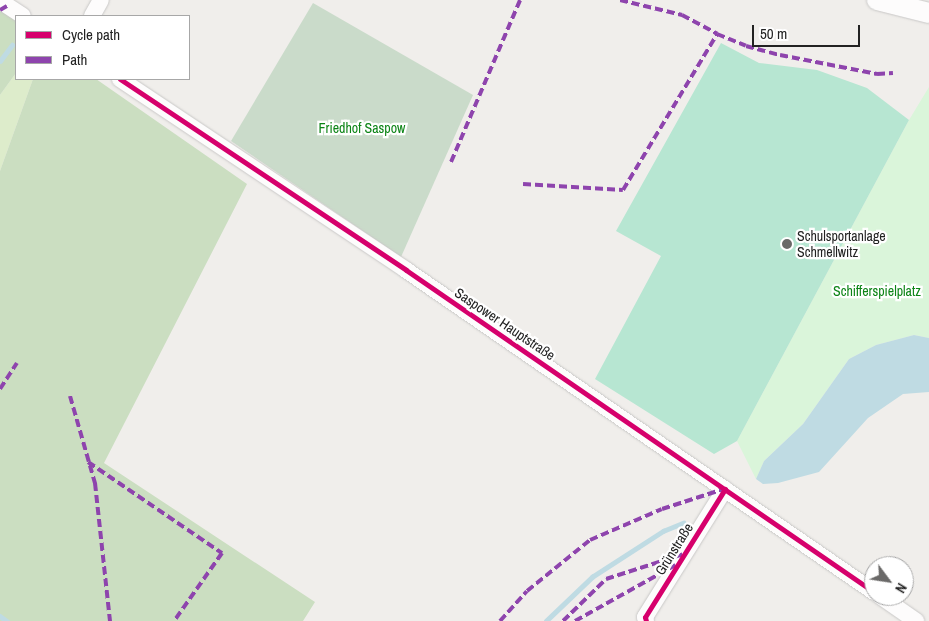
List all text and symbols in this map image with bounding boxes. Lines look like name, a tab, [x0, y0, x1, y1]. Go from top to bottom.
legend	[15, 15, 190, 80]
scale bar	[754, 15, 862, 47]
text: 50 m	[760, 23, 787, 44]
text: Cycle path	[62, 24, 120, 45]
text: Path	[62, 49, 87, 70]
park label: Friedhof Saspow	[319, 120, 405, 136]
place label: Schulsportanlage Schmellwitz	[797, 228, 886, 260]
marker: Schulsportanlage Schmellwitz	[781, 238, 793, 250]
park label: Schifferspielplatz	[833, 283, 921, 299]
street label: Saspower Hauptstraße	[452, 284, 558, 364]
street label: Grünstraße	[651, 520, 697, 578]
north arrow	[864, 556, 914, 606]
text: N	[891, 580, 911, 596]

